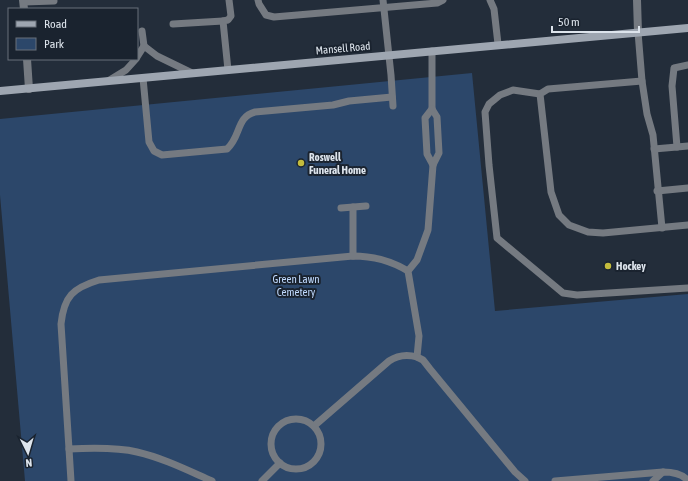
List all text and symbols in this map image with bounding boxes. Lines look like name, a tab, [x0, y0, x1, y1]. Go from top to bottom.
legend	[8, 8, 138, 60]
scale bar	[552, 8, 639, 34]
text: 50 m	[558, 15, 580, 29]
text: Road	[44, 17, 67, 31]
text: Park	[44, 37, 65, 51]
street label: Mansell Road	[315, 40, 371, 56]
place label: Roswell Funeral Home	[309, 151, 366, 176]
marker: Roswell Funeral Home	[296, 158, 306, 168]
place label: Hockey	[616, 260, 646, 272]
marker: Hockey	[603, 261, 613, 271]
park label: Green Lawn Cemetery	[272, 273, 320, 298]
north arrow	[8, 433, 48, 473]
text: N	[25, 457, 33, 469]

